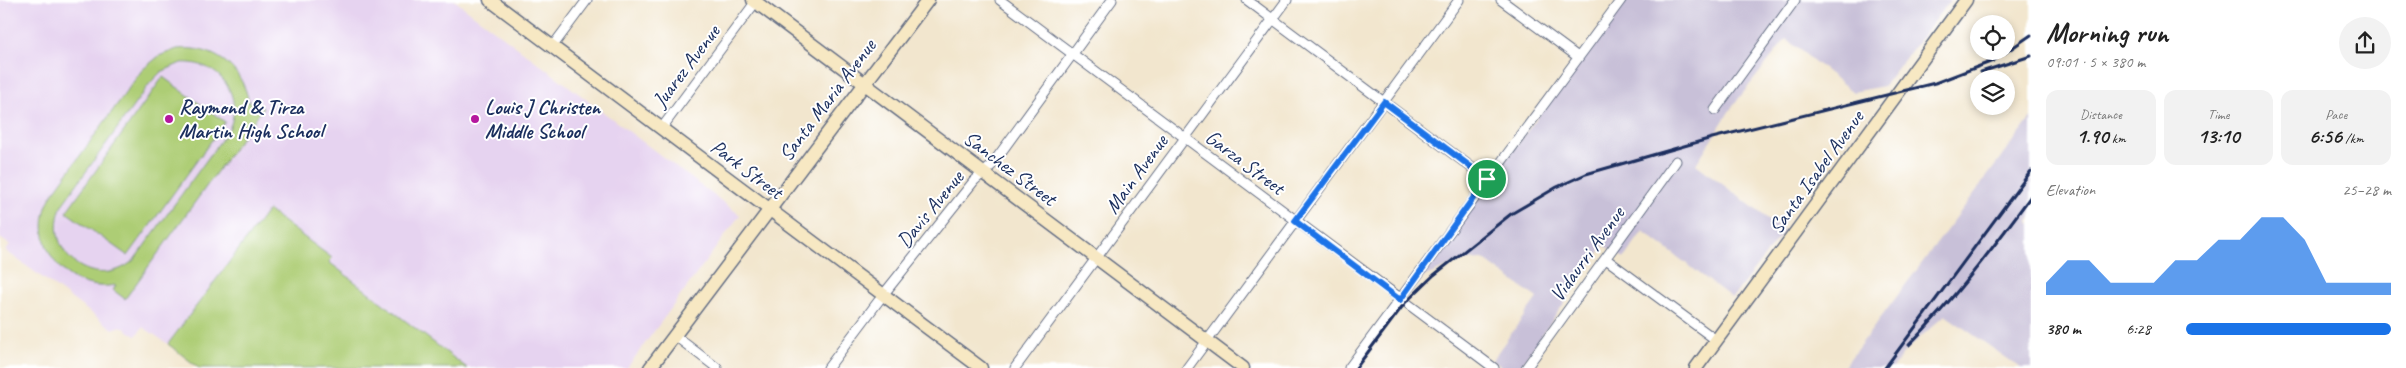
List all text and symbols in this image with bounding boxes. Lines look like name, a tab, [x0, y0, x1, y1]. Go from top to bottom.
map controls	[1970, 15, 2015, 115]
button: locate	[1970, 15, 2015, 60]
text: Morning run	[2046, 15, 2168, 50]
button: share	[2339, 17, 2391, 69]
street label: Juarez Avenue	[646, 19, 726, 113]
street label: Santa Maria Avenue	[773, 33, 882, 166]
text: 09:01 · 5 × 380 m	[2046, 52, 2145, 72]
button: layers	[1970, 70, 2015, 115]
place label: Raymond & Tirza Martin High School	[179, 94, 327, 144]
place label: Louis J Christen Middle School	[485, 94, 602, 144]
street label: Santa Isabel Avenue	[1763, 103, 1871, 239]
text: Distance	[2080, 106, 2122, 123]
text: Time	[2208, 106, 2229, 123]
text: Pace	[2325, 106, 2347, 123]
marker: Raymond & Tirza Martin High School	[163, 113, 175, 125]
marker: Louis J Christen Middle School	[469, 113, 481, 125]
text: 1.90	[2076, 123, 2108, 149]
text: 13:10	[2198, 123, 2239, 149]
text: 6:56	[2309, 123, 2342, 149]
street label: Garza Street	[1200, 124, 1291, 201]
street label: Sanchez Street	[959, 125, 1063, 213]
street label: Main Avenue	[1099, 129, 1174, 219]
text: km	[2108, 130, 2126, 147]
text: /km	[2342, 130, 2364, 147]
street label: Park Street	[706, 133, 790, 206]
pin	[1466, 158, 1508, 200]
street label: Davis Avenue	[891, 164, 970, 253]
icon: arrive	[1473, 165, 1501, 193]
text: Elevation	[2046, 180, 2095, 200]
text: 25–28 m	[2342, 180, 2391, 200]
street label: Vidaurri Avenue	[1544, 200, 1631, 307]
text: 380 m	[2046, 319, 2081, 339]
text: 6:28	[2126, 319, 2151, 339]

